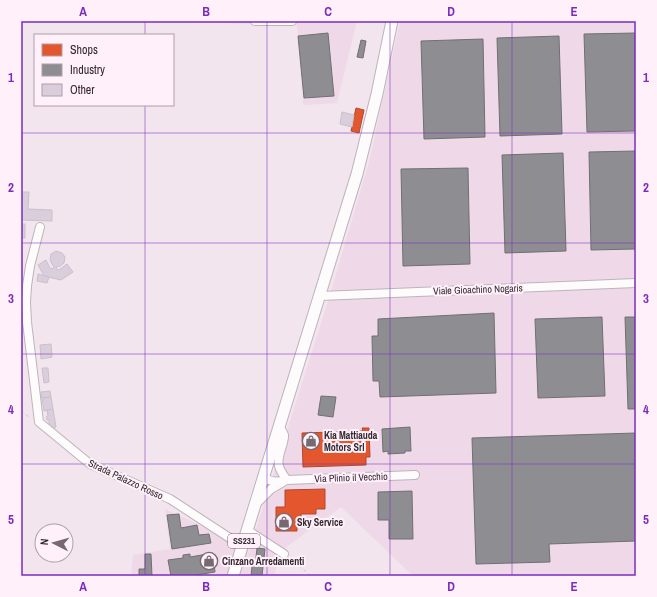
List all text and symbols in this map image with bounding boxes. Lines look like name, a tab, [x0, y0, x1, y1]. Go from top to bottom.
text: A	[79, 3, 87, 20]
text: B	[202, 3, 210, 20]
text: C	[324, 3, 332, 20]
text: D	[447, 3, 455, 20]
text: E	[570, 3, 578, 20]
legend	[34, 34, 174, 106]
text: Shops	[70, 42, 98, 58]
text: Industry	[70, 62, 105, 78]
text: 1	[8, 69, 14, 86]
text: 1	[643, 69, 649, 86]
text: Other	[70, 82, 95, 98]
text: 2	[8, 179, 14, 196]
text: 2	[643, 179, 649, 196]
street label: Viale Gioachino Nogaris	[433, 281, 523, 298]
text: 3	[8, 290, 14, 307]
text: 3	[643, 290, 649, 307]
text: 4	[8, 401, 14, 418]
text: 4	[643, 401, 649, 418]
place label: Kia Mattiauda Motors Srl	[324, 429, 378, 454]
shop icon: Kia Mattiauda Motors Srl	[301, 431, 321, 451]
street label: Strada Palazzo Rosso	[86, 456, 166, 503]
street label: Via Plinio il Vecchio	[314, 470, 388, 485]
text: 5	[8, 511, 14, 528]
text: 5	[643, 511, 649, 528]
shop icon: Sky Service	[274, 512, 294, 532]
place label: Sky Service	[297, 516, 343, 529]
north arrow	[34, 523, 74, 563]
road number: SS231	[228, 534, 260, 548]
text: N	[37, 538, 51, 546]
shop icon: Cinzano Arredamenti	[199, 551, 219, 571]
place label: Cinzano Arredamenti	[222, 555, 304, 568]
text: A	[79, 578, 87, 595]
text: B	[202, 578, 210, 595]
text: C	[324, 578, 332, 595]
text: D	[447, 578, 455, 595]
text: E	[570, 578, 578, 595]

